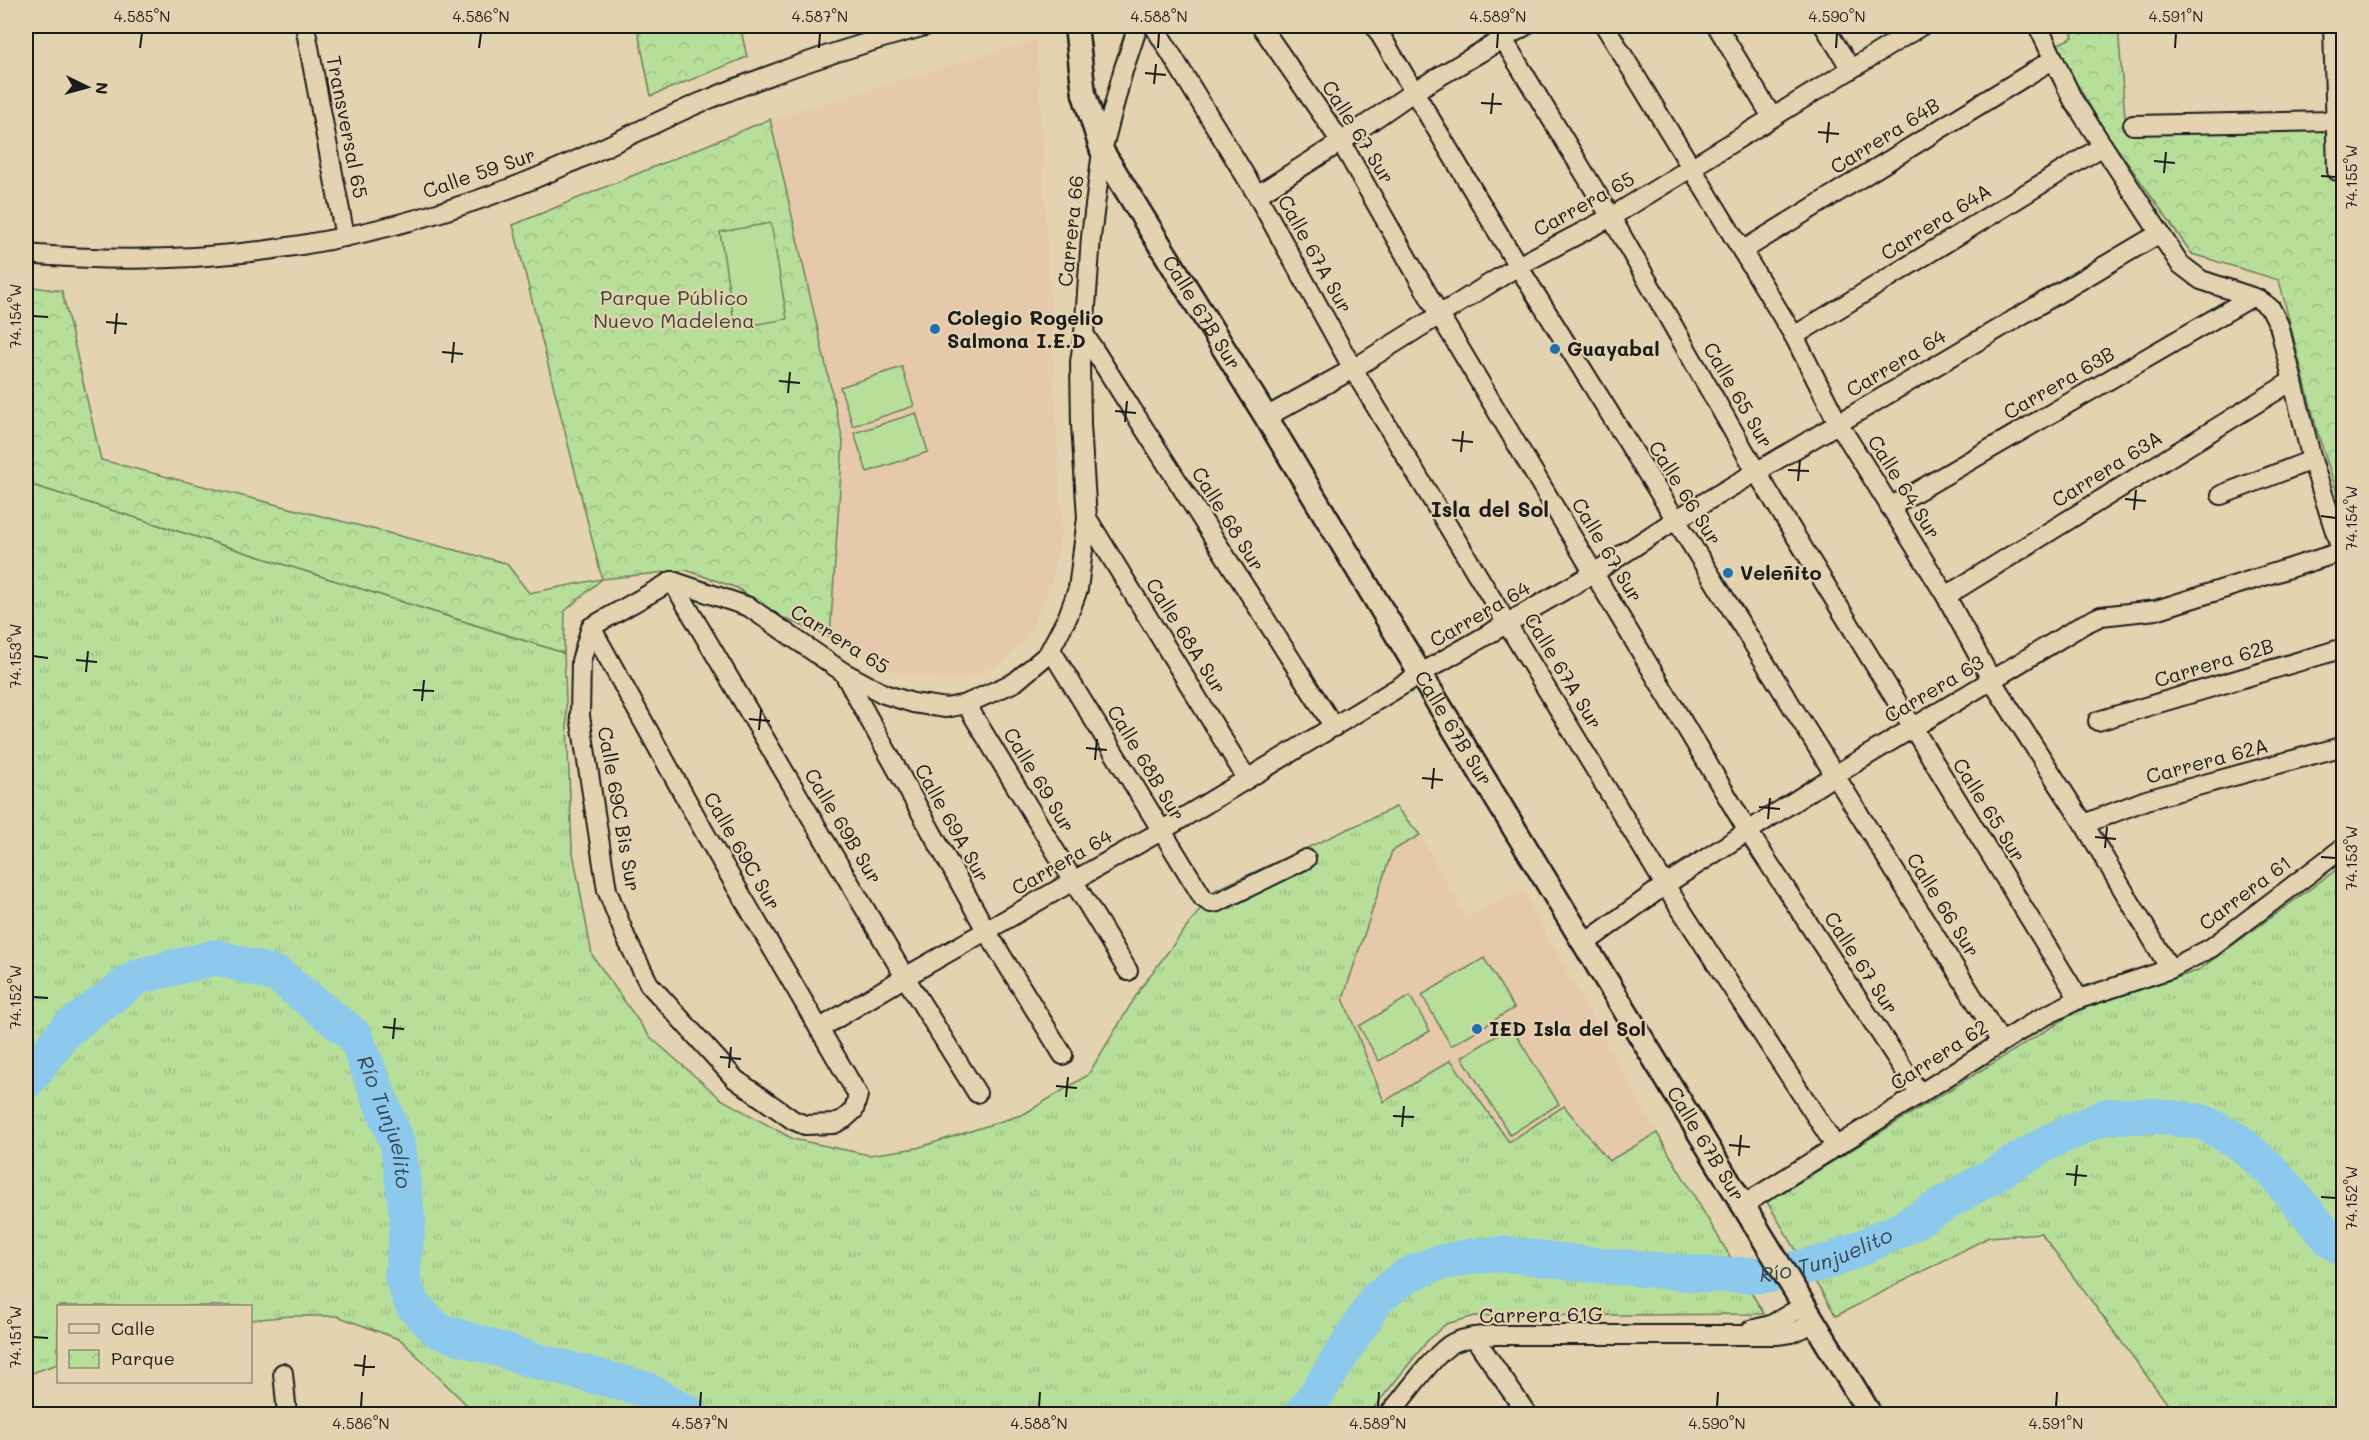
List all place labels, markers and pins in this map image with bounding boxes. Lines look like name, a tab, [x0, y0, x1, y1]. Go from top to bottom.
place label: Colegio Rogelio Salmona I.E.D	[947, 304, 1103, 353]
marker: Colegio Rogelio Salmona I.E.D	[928, 322, 942, 336]
place label: Guayabal	[1567, 335, 1660, 361]
marker: Guayabal	[1548, 342, 1562, 356]
place label: Veleñito	[1740, 559, 1822, 585]
marker: Veleñito	[1721, 566, 1735, 580]
place label: IED Isla del Sol	[1489, 1015, 1646, 1041]
marker: IED Isla del Sol	[1470, 1022, 1484, 1036]

